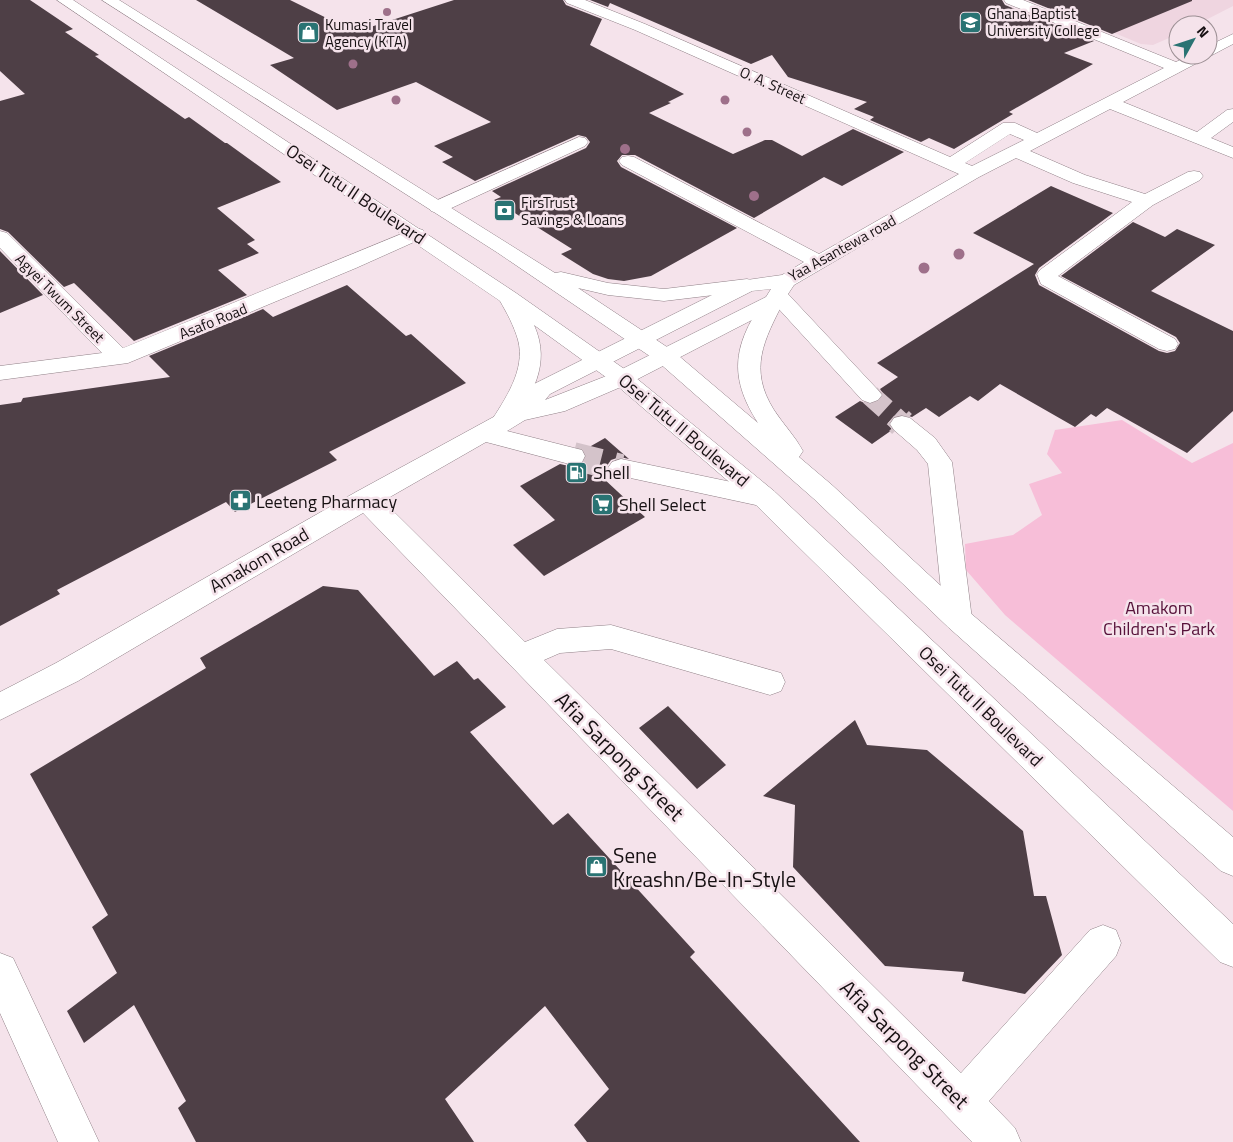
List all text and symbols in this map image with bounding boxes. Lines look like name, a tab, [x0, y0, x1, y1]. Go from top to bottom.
place label: Ghana Baptist University College	[987, 2, 1100, 42]
school or university icon: Ghana Baptist University College	[959, 10, 983, 34]
place label: Kumasi Travel Agency (KTA)	[325, 13, 412, 53]
north arrow	[1168, 15, 1218, 65]
shop icon: Kumasi Travel Agency (KTA)	[297, 21, 321, 45]
text: N	[1192, 21, 1215, 42]
street label: O. A. Street	[736, 60, 811, 110]
street label: Osei Tutu II Boulevard	[281, 137, 431, 251]
place label: FirsTrust Savings & Loans	[521, 191, 624, 231]
bank icon: FirsTrust Savings & Loans	[493, 199, 517, 223]
street label: Yaa Asantewa road	[784, 209, 900, 287]
street label: Agyei Twum Street	[10, 248, 111, 349]
street label: Asafo Road	[175, 297, 251, 345]
street label: Osei Tutu II Boulevard	[613, 367, 755, 493]
place label: Shell	[593, 459, 630, 486]
fuel station icon: Shell	[565, 460, 589, 484]
place label: Leeteng Pharmacy	[256, 488, 397, 515]
pharmacy icon: Leeteng Pharmacy	[228, 489, 252, 513]
place label: Shell Select	[619, 491, 707, 518]
supermarket icon: Shell Select	[591, 492, 615, 516]
street label: Amakom Road	[204, 521, 314, 599]
park label: Amakom Children's Park	[1103, 594, 1215, 642]
street label: Osei Tutu II Boulevard	[913, 639, 1049, 773]
street label: Afia Sarpong Street	[548, 684, 692, 828]
place label: Sene Kreashn/Be-In-Style	[613, 839, 796, 895]
shop icon: Sene Kreashn/Be-In-Style	[585, 855, 609, 879]
street label: Afia Sarpong Street	[833, 972, 977, 1116]

